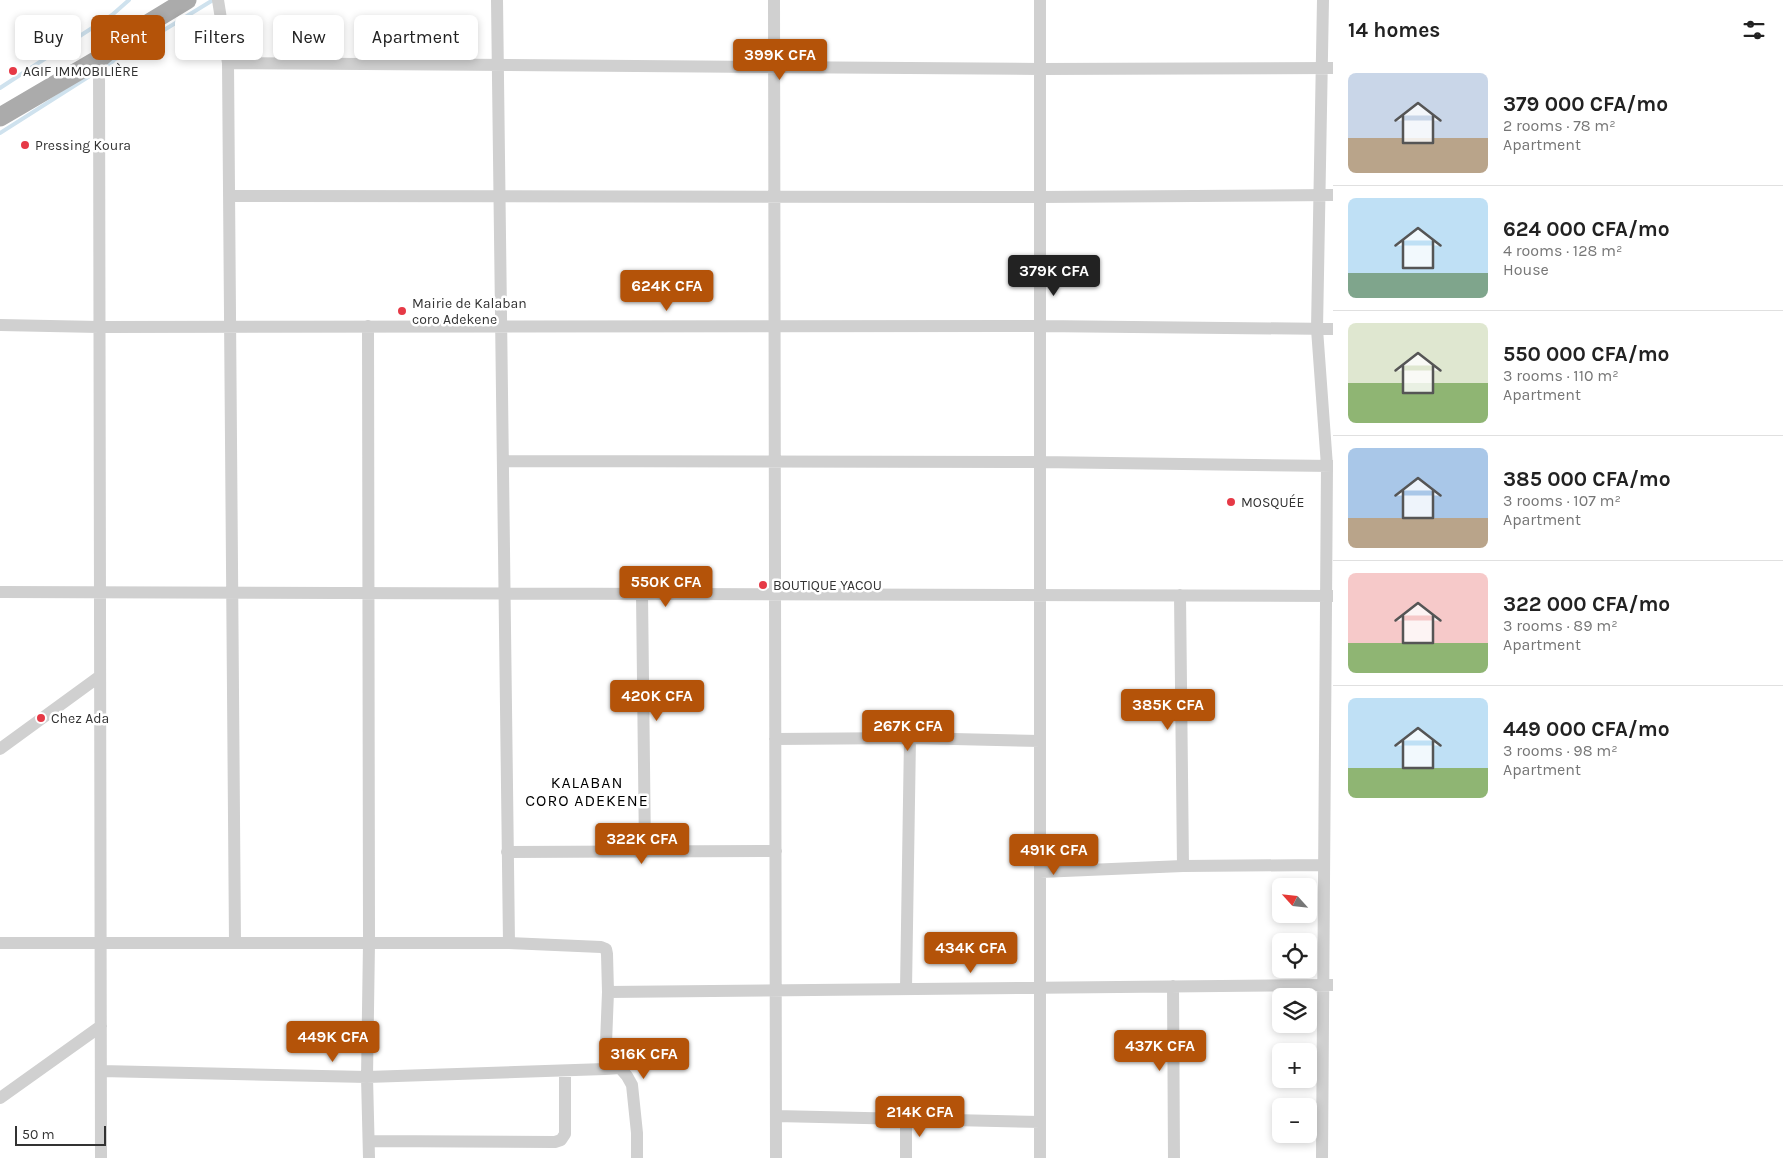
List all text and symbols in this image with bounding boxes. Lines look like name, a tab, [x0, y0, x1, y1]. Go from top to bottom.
chip: Buy	[15, 15, 81, 60]
chip: Rent	[91, 15, 165, 60]
chip: Filters	[175, 15, 263, 60]
chip: New	[273, 15, 344, 60]
chip: Apartment	[354, 15, 478, 60]
icon: filters	[1740, 16, 1768, 44]
text: 14 homes	[1348, 18, 1440, 42]
pin: 399K CFA	[728, 38, 832, 81]
text: 399K CFA	[744, 45, 816, 64]
place label: AGIF IMMOBILIÈRE	[23, 62, 139, 80]
marker: AGIF IMMOBILIÈRE	[7, 65, 19, 77]
text: 379 000 CFA/mo	[1503, 92, 1668, 116]
icon: home	[1388, 93, 1448, 153]
text: 2 rooms · 78 m²	[1503, 116, 1616, 135]
text: Apartment	[1503, 135, 1581, 154]
place label: Pressing Koura	[35, 137, 131, 154]
marker: Pressing Koura	[19, 139, 31, 151]
text: 624 000 CFA/mo	[1503, 217, 1670, 241]
icon: home	[1388, 218, 1448, 278]
text: 4 rooms · 128 m²	[1503, 241, 1622, 260]
pin: 379K CFA	[1002, 254, 1106, 297]
text: House	[1503, 260, 1549, 279]
text: 379K CFA	[1019, 261, 1089, 280]
pin: 624K CFA	[615, 270, 719, 312]
text: 624K CFA	[631, 276, 703, 295]
place label: Mairie de Kalaban coro Adekene	[412, 295, 527, 328]
marker: Mairie de Kalaban coro Adekene	[396, 305, 408, 317]
text: 550 000 CFA/mo	[1503, 342, 1669, 366]
icon: home	[1388, 343, 1448, 403]
text: 3 rooms · 110 m²	[1503, 366, 1619, 385]
text: Apartment	[1503, 385, 1581, 404]
text: 385 000 CFA/mo	[1503, 467, 1671, 491]
icon: home	[1388, 468, 1448, 528]
text: 3 rooms · 107 m²	[1503, 491, 1621, 510]
place label: MOSQUÉE	[1241, 493, 1304, 511]
marker: MOSQUÉE	[1225, 496, 1237, 508]
text: Apartment	[1503, 510, 1581, 529]
pin: 550K CFA	[614, 566, 718, 608]
text: 550K CFA	[630, 572, 702, 591]
place label: BOUTIQUE YACOU	[773, 577, 882, 594]
marker: BOUTIQUE YACOU	[757, 579, 769, 591]
text: 322 000 CFA/mo	[1503, 592, 1670, 616]
icon: home	[1388, 593, 1448, 653]
text: 3 rooms · 89 m²	[1503, 616, 1618, 635]
text: Apartment	[1503, 635, 1581, 654]
pin: 420K CFA	[605, 680, 709, 722]
text: 420K CFA	[621, 686, 693, 705]
pin: 385K CFA	[1116, 688, 1220, 731]
text: 385K CFA	[1132, 695, 1204, 714]
place label: Chez Ada	[51, 710, 109, 727]
pin: 267K CFA	[856, 710, 960, 752]
marker: Chez Ada	[35, 712, 47, 724]
text: 267K CFA	[873, 716, 943, 735]
text: 449 000 CFA/mo	[1503, 717, 1670, 741]
icon: home	[1388, 718, 1448, 778]
text: 3 rooms · 98 m²	[1503, 741, 1618, 760]
text: Apartment	[1503, 760, 1581, 779]
district label: KALABAN CORO ADEKENE	[525, 773, 649, 810]
pin: 322K CFA	[590, 822, 694, 865]
text: 322K CFA	[606, 829, 678, 848]
pin: 491K CFA	[1002, 834, 1106, 876]
text: 491K CFA	[1020, 840, 1088, 859]
north arrow	[1272, 878, 1318, 922]
map controls	[1272, 878, 1317, 1143]
pin: 434K CFA	[919, 932, 1023, 974]
button: locate	[1272, 933, 1317, 978]
text: 434K CFA	[935, 938, 1007, 957]
button: layers	[1272, 988, 1317, 1033]
pin: 449K CFA	[281, 1020, 385, 1063]
text: 449K CFA	[297, 1027, 369, 1046]
pin: 437K CFA	[1108, 1030, 1212, 1072]
text: 437K CFA	[1125, 1036, 1195, 1055]
pin: 316K CFA	[592, 1038, 696, 1080]
button: +	[1272, 1043, 1317, 1088]
text: 316K CFA	[610, 1044, 678, 1063]
pin: 214K CFA	[868, 1096, 972, 1138]
button: −	[1272, 1098, 1317, 1143]
text: 214K CFA	[886, 1102, 954, 1121]
scale bar	[15, 1123, 106, 1146]
text: 50 m	[22, 1126, 55, 1143]

